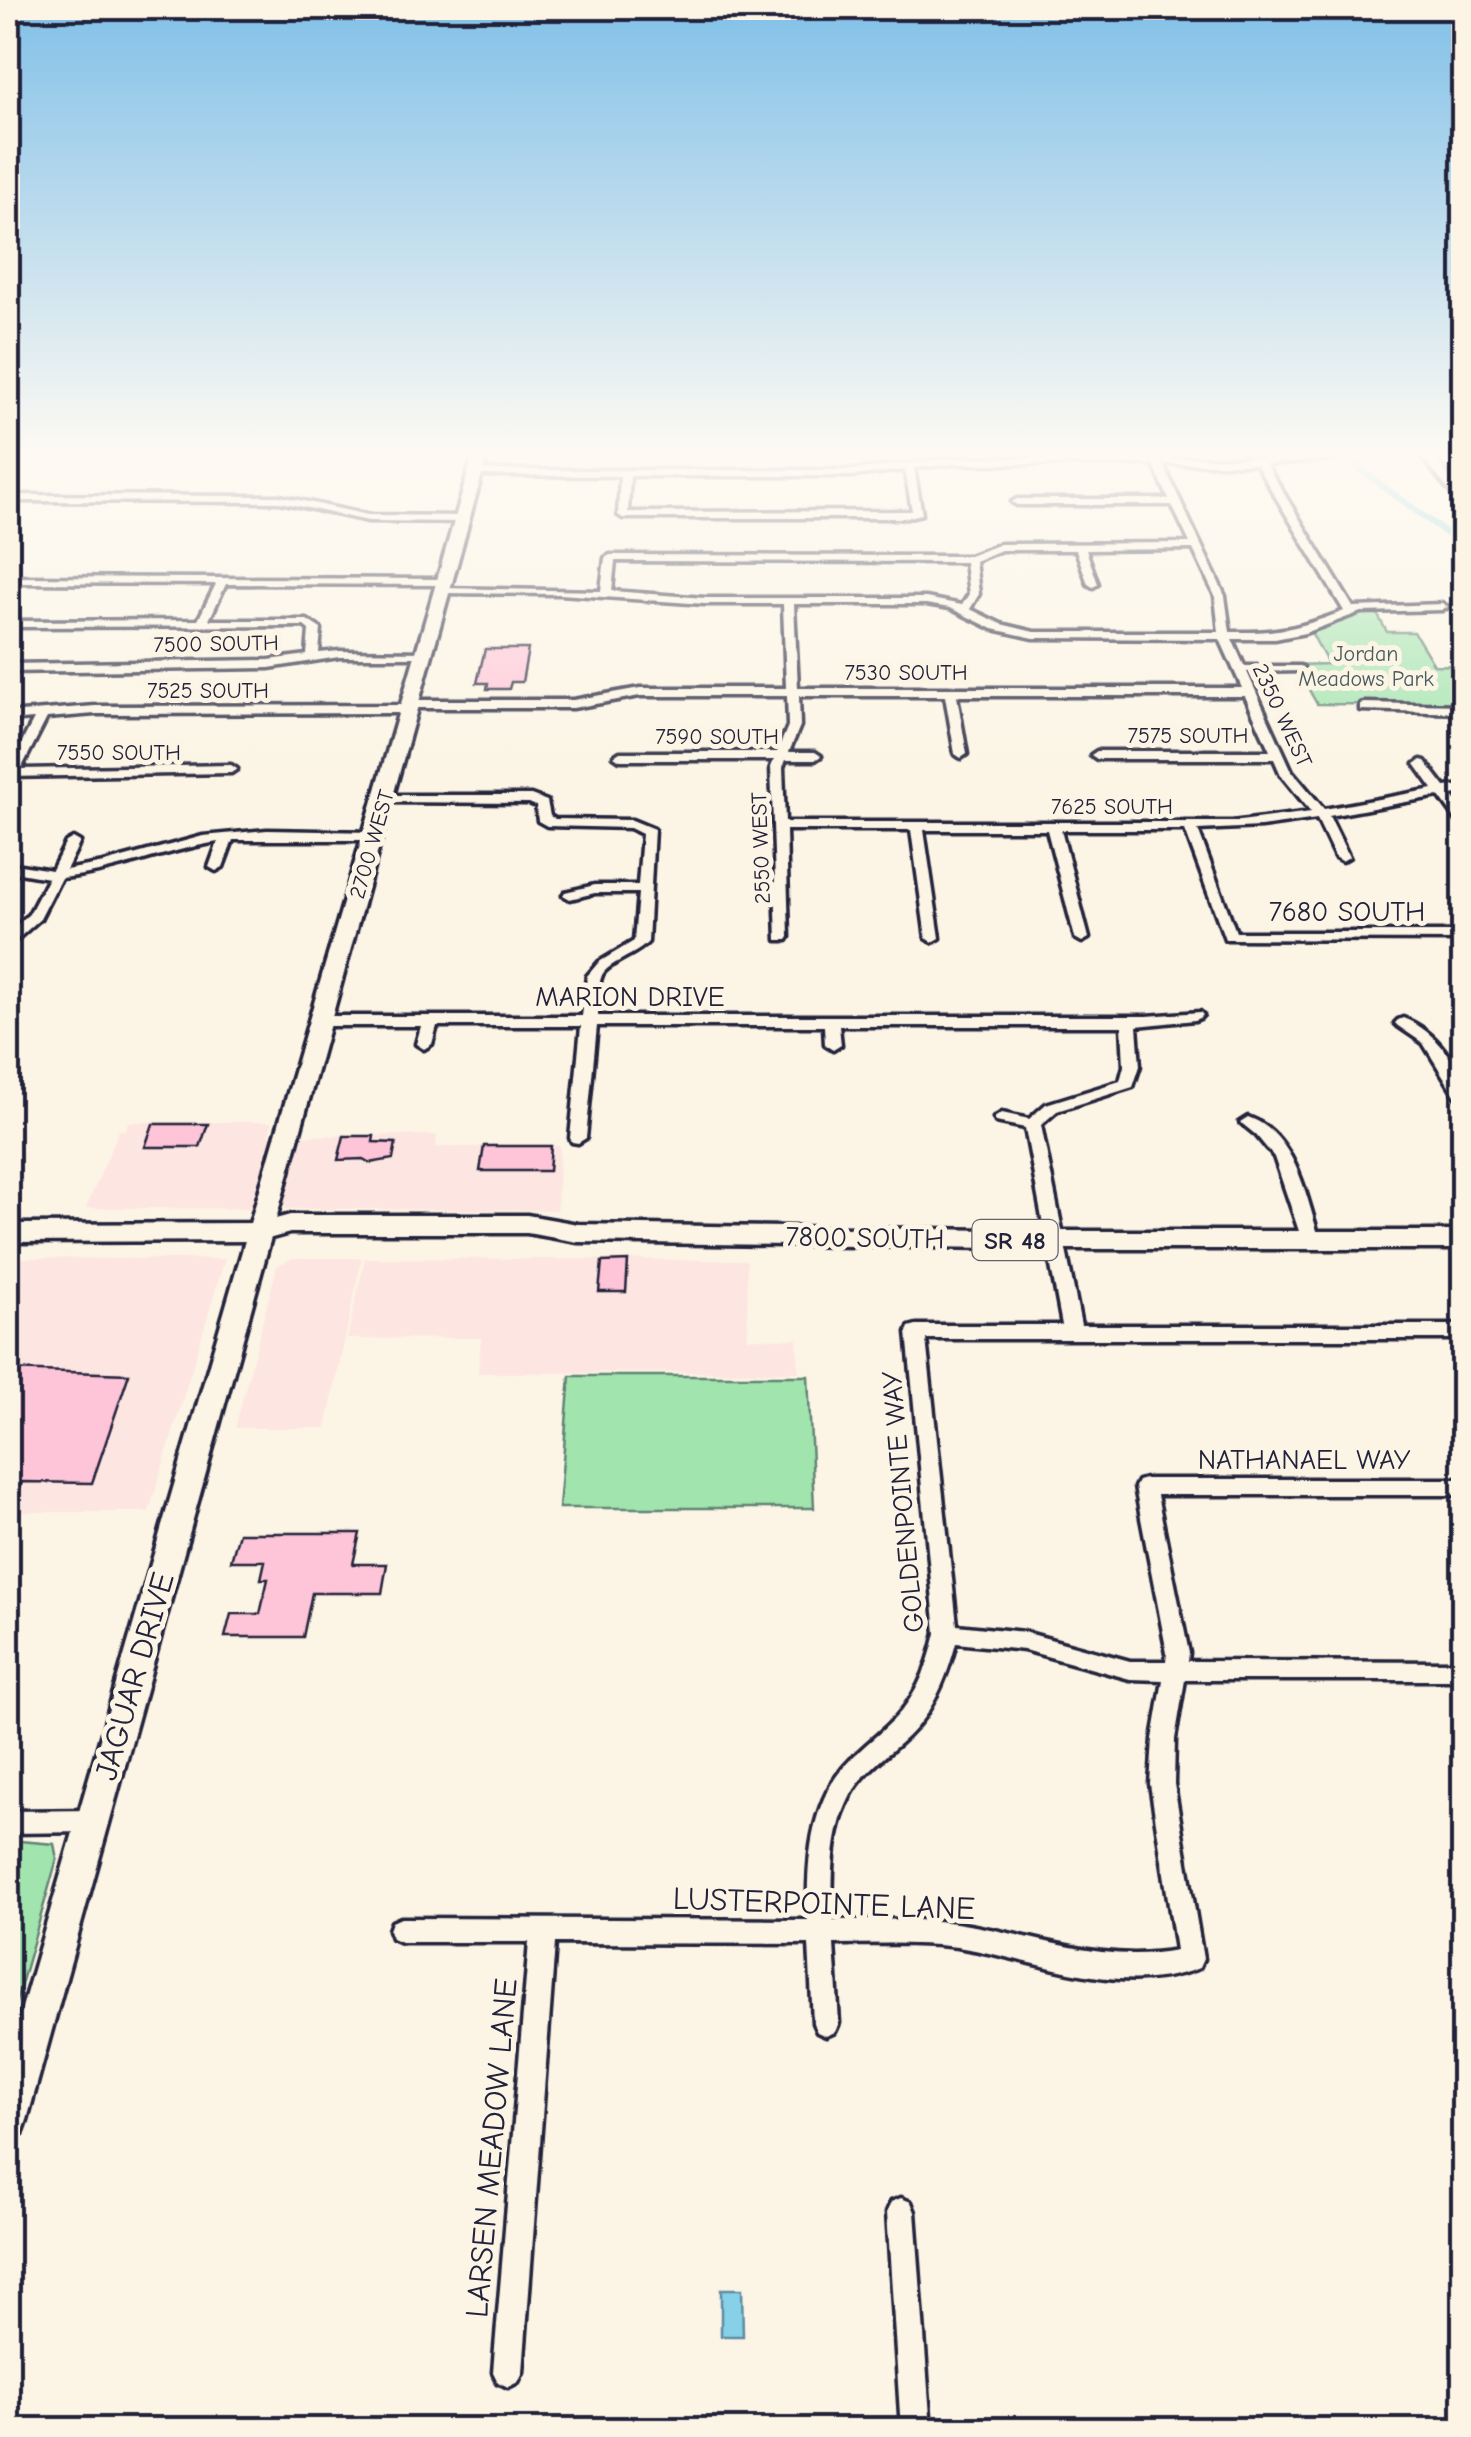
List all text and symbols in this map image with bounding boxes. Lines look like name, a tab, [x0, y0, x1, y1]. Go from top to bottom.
street label: 7500 SOUTH	[153, 630, 279, 658]
park label: Jordan Meadows Park	[1298, 641, 1434, 692]
street label: 7530 SOUTH	[844, 660, 968, 686]
street label: 2350 WEST	[1247, 660, 1318, 772]
street label: 7525 SOUTH	[147, 678, 269, 704]
street label: 7575 SOUTH	[1128, 723, 1248, 749]
street label: 7590 SOUTH	[655, 724, 779, 750]
street label: 7550 SOUTH	[57, 740, 181, 766]
street label: 2700 WEST	[344, 786, 400, 902]
street label: 2550 WEST	[746, 791, 776, 904]
street label: 7625 SOUTH	[1051, 794, 1173, 820]
street label: 7680 SOUTH	[1269, 896, 1425, 928]
street label: MARION DRIVE	[535, 981, 725, 1013]
road number: SR 48	[972, 1220, 1058, 1260]
street label: 7800 SOUTH	[785, 1221, 945, 1255]
street label: GOLDENPOINTE WAY	[876, 1370, 930, 1634]
street label: NATHANAEL WAY	[1198, 1444, 1411, 1476]
street label: JAGUAR DRIVE	[87, 1568, 182, 1784]
street label: LUSTERPOINTE LANE	[672, 1880, 976, 1927]
street label: LARSEN MEADOW LANE	[458, 1977, 525, 2319]

